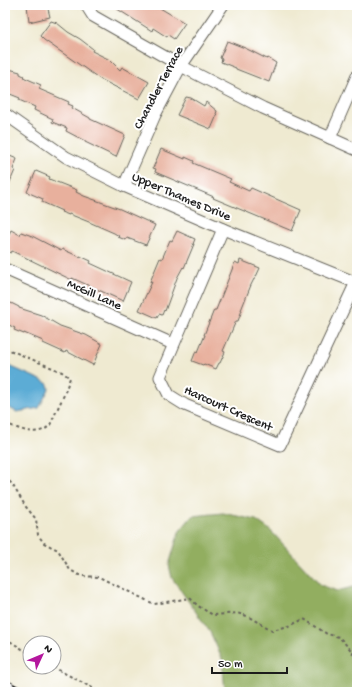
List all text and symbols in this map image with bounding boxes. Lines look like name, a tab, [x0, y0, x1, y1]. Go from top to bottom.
street label: Chandler Terrace	[131, 44, 187, 132]
street label: Upper Thames Drive	[129, 170, 233, 225]
street label: McGill Lane	[64, 277, 124, 314]
street label: Harcourt Crescent	[181, 383, 276, 436]
north arrow	[22, 635, 62, 675]
text: N	[41, 643, 55, 656]
scale bar	[212, 649, 287, 675]
text: 50 m	[218, 658, 243, 672]

